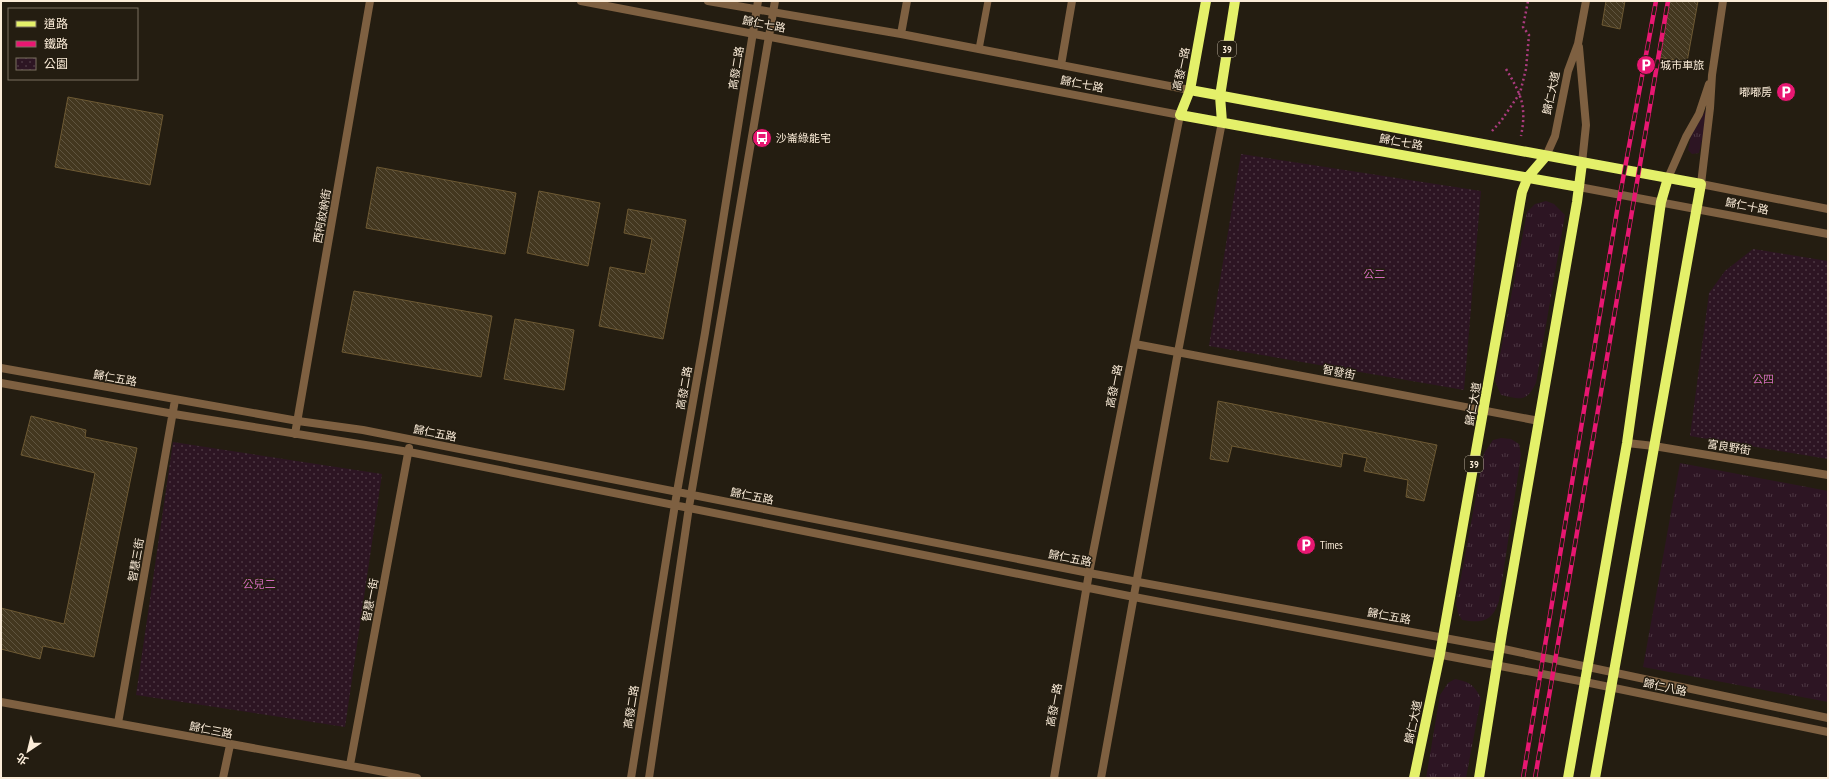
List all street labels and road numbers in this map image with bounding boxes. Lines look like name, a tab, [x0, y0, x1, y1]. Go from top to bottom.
street label: 歸仁七路	[741, 13, 787, 35]
road number: 39	[1218, 41, 1236, 57]
street label: 高發二路	[726, 45, 746, 91]
street label: 高發一路	[1170, 46, 1192, 92]
street label: 歸仁大道	[1540, 70, 1562, 116]
street label: 歸仁七路	[1059, 73, 1105, 95]
street label: 歸仁七路	[1378, 131, 1424, 153]
street label: 西柯紋納街	[310, 188, 334, 244]
street label: 歸仁十路	[1724, 195, 1770, 217]
street label: 智發街	[1321, 362, 1357, 382]
street label: 高發一路	[1103, 363, 1125, 409]
street label: 高發二路	[673, 365, 695, 411]
street label: 歸仁五路	[92, 367, 138, 389]
street label: 歸仁大道	[1462, 381, 1484, 427]
street label: 歸仁五路	[412, 422, 458, 444]
street label: 富良野街	[1706, 437, 1752, 457]
road number: 39	[1465, 456, 1483, 472]
street label: 歸仁五路	[729, 485, 775, 507]
street label: 智慧三街	[125, 537, 147, 583]
street label: 歸仁五路	[1047, 547, 1093, 569]
street label: 智慧一街	[359, 577, 381, 623]
street label: 歸仁五路	[1366, 605, 1412, 627]
street label: 歸仁八路	[1642, 676, 1688, 698]
street label: 高發一路	[1043, 682, 1065, 728]
street label: 高發二路	[621, 684, 641, 730]
street label: 歸仁大道	[1402, 699, 1424, 745]
street label: 歸仁三路	[188, 719, 234, 741]

